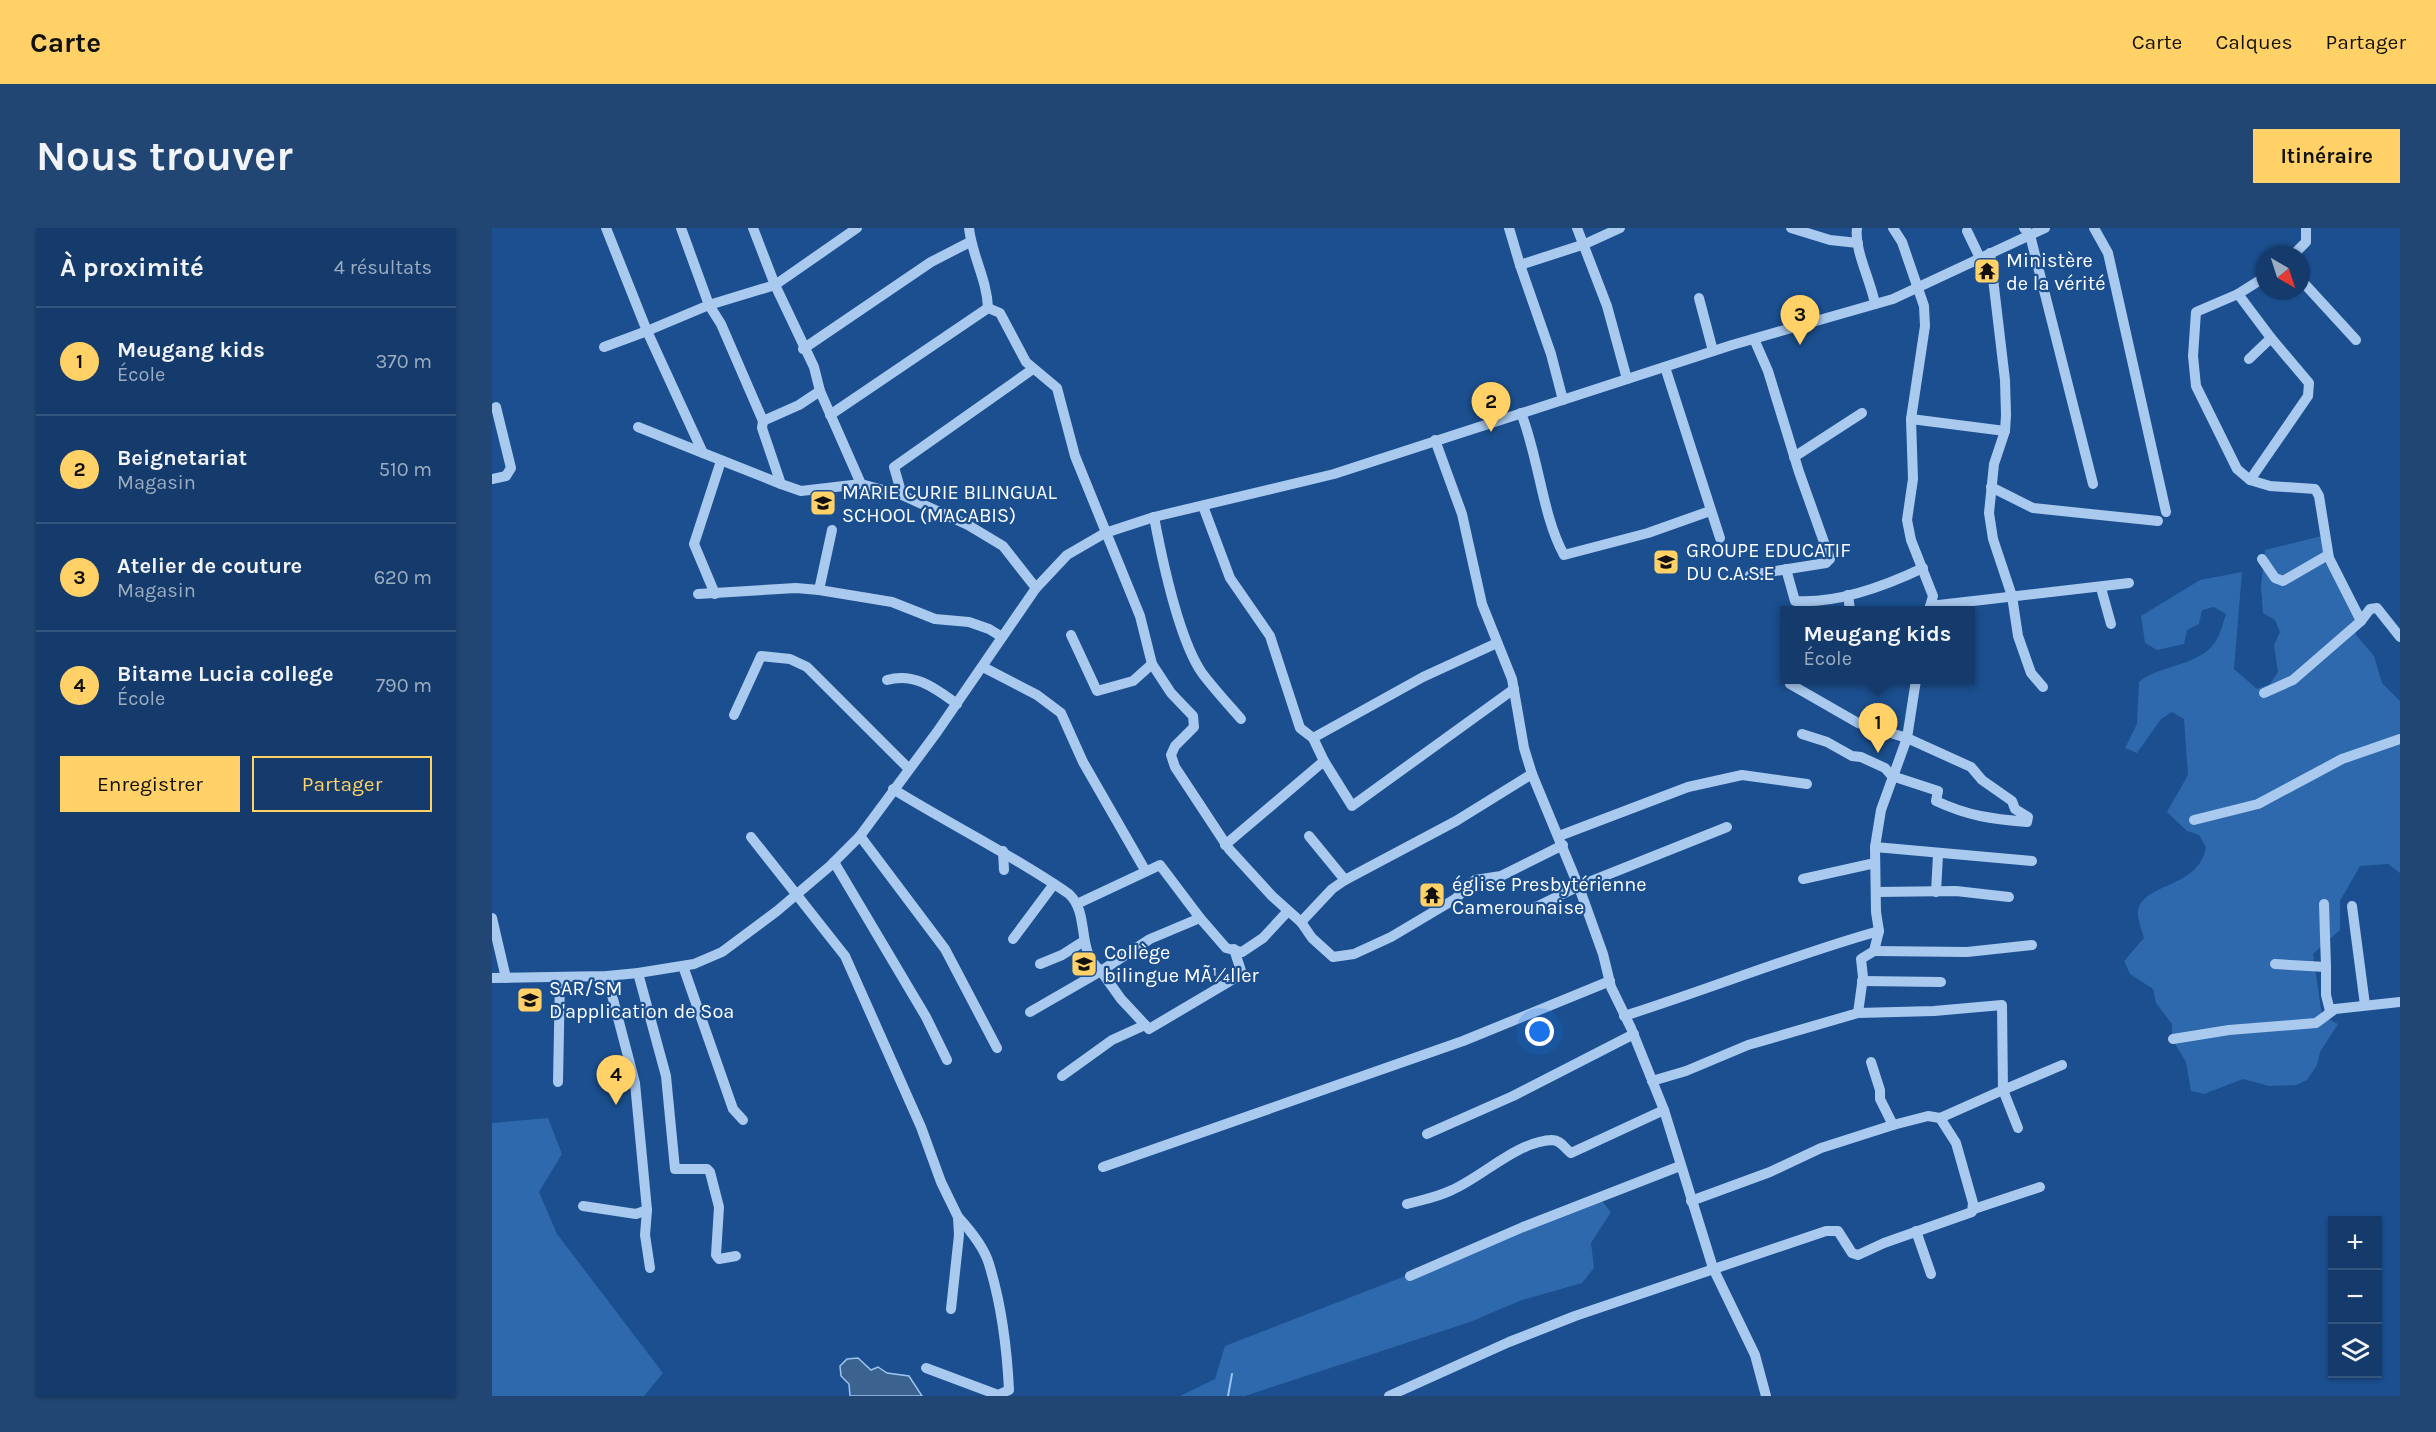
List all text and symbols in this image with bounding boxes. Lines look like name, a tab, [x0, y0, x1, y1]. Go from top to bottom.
text: Carte	[30, 26, 101, 59]
text: Carte	[2132, 30, 2182, 54]
text: Calques	[2215, 30, 2293, 54]
text: Partager	[2326, 30, 2406, 54]
button: Itinéraire	[2253, 129, 2400, 183]
text: Nous trouver	[36, 131, 293, 181]
north arrow	[2256, 246, 2310, 300]
place label: Ministère de la vérité	[2006, 249, 2106, 295]
text: À proximité	[60, 252, 204, 283]
text: 4 résultats	[334, 256, 432, 279]
temple icon: Ministère de la vérité	[1972, 256, 2002, 286]
pin: 3	[1780, 296, 1820, 345]
text: Meugang kids	[117, 337, 265, 363]
text: 1	[76, 350, 83, 373]
text: 370 m	[375, 350, 432, 373]
text: École	[117, 363, 165, 386]
pin: 2	[1472, 382, 1510, 432]
text: Beignetariat	[117, 445, 247, 471]
text: 2	[73, 458, 86, 481]
text: 510 m	[379, 458, 432, 481]
text: Magasin	[117, 471, 196, 494]
place label: MARIE CURIE BILINGUAL SCHOOL (MACABIS)	[842, 481, 1058, 527]
school or university icon: MARIE CURIE BILINGUAL SCHOOL (MACABIS)	[808, 488, 838, 518]
place label: GROUPE EDUCATIF DU C.A.S.E	[1686, 539, 1851, 585]
school or university icon: GROUPE EDUCATIF DU C.A.S.E	[1651, 547, 1681, 577]
text: Atelier de couture	[117, 553, 302, 579]
text: 3	[73, 566, 86, 589]
text: 620 m	[374, 566, 432, 589]
text: Magasin	[117, 579, 196, 602]
popup	[1780, 606, 1975, 684]
text: Meugang kids	[1804, 621, 1951, 647]
text: École	[1804, 647, 1852, 670]
text: Bitame Lucia college	[117, 661, 334, 687]
text: 4	[74, 674, 85, 697]
text: 790 m	[376, 674, 432, 697]
text: École	[117, 687, 165, 710]
pin: 1	[1858, 704, 1898, 753]
button: Enregistrer	[60, 756, 240, 812]
button: Partager	[252, 756, 432, 812]
place label: église Presbytérienne Camerounaise	[1452, 873, 1647, 919]
temple icon: église Presbytérienne Camerounaise	[1417, 880, 1447, 910]
place label: Collège bilingue MÃ¼ller	[1104, 941, 1259, 987]
school or university icon: Collège bilingue MÃ¼ller	[1069, 949, 1099, 979]
place label: SAR/SM D'application de Soa	[549, 977, 734, 1023]
school or university icon: SAR/SM D'application de Soa	[515, 985, 545, 1015]
your location	[1525, 1017, 1554, 1046]
pin: 4	[596, 1056, 636, 1105]
map controls	[2328, 1216, 2382, 1378]
button: +	[2328, 1216, 2382, 1270]
button: −	[2328, 1270, 2382, 1324]
button: layers	[2328, 1324, 2382, 1378]

